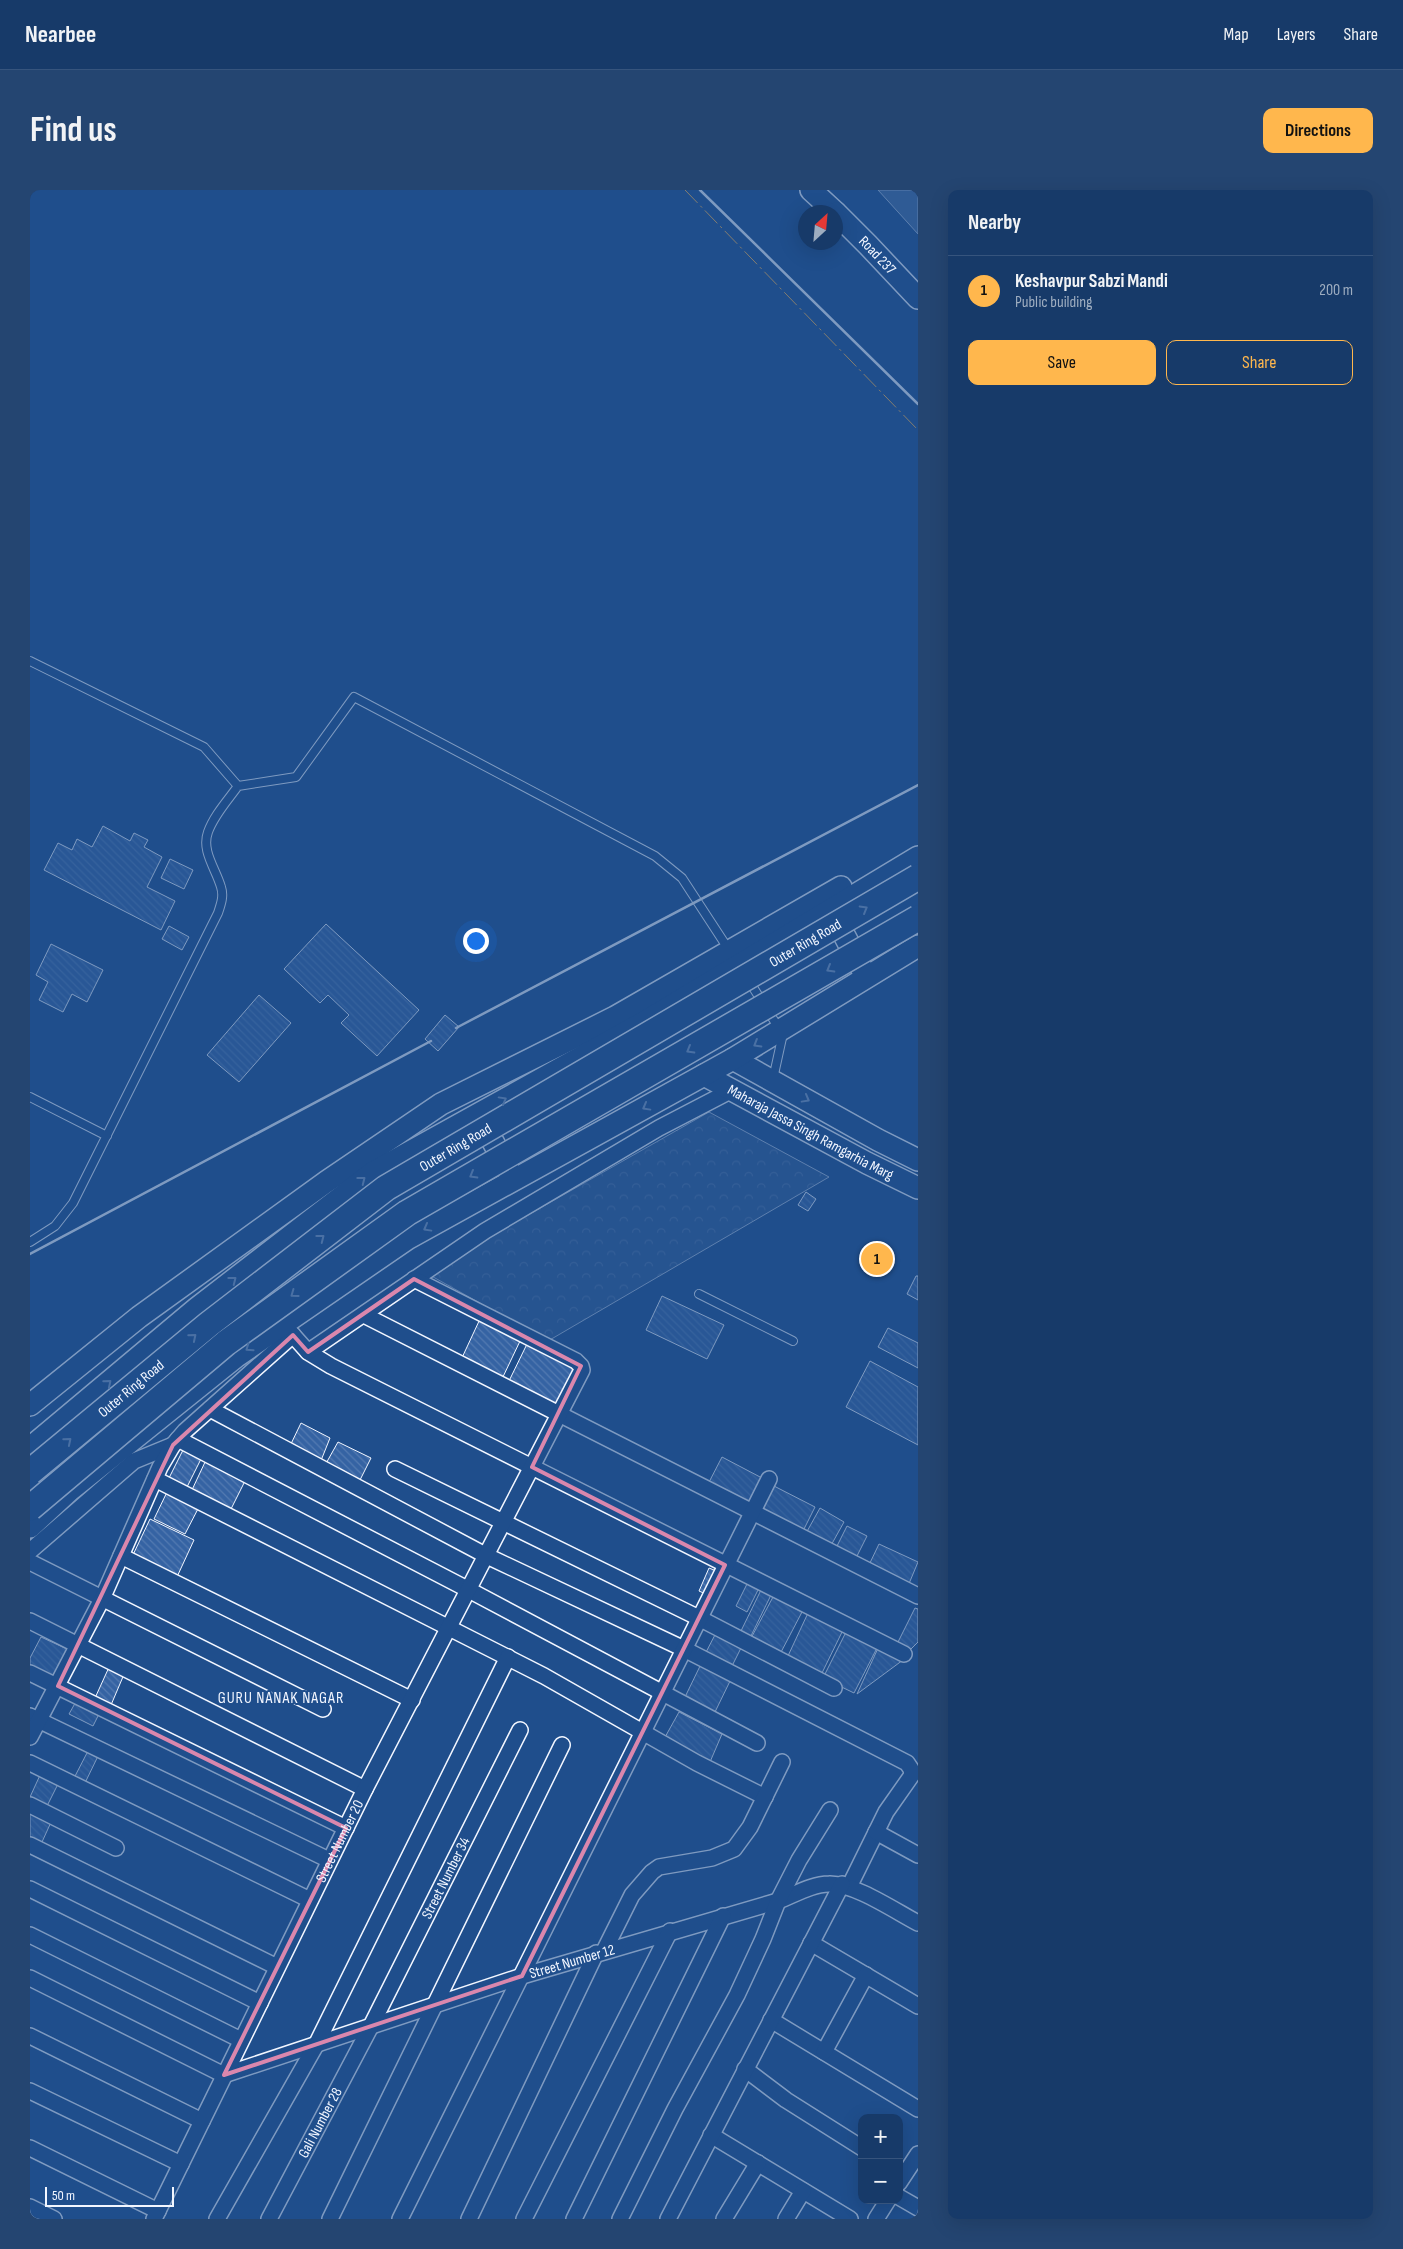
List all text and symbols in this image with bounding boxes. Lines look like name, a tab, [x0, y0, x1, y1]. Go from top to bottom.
text: Nearbee	[25, 20, 96, 49]
text: Map	[1224, 24, 1249, 45]
text: Layers	[1277, 24, 1316, 45]
text: Share	[1344, 24, 1378, 45]
button: Directions	[1263, 108, 1373, 153]
text: Find us	[30, 109, 117, 152]
north arrow	[798, 205, 843, 250]
text: Nearby	[968, 210, 1021, 235]
street label: Road 237	[854, 232, 900, 279]
text: Keshavpur Sabzi Mandi	[1015, 270, 1168, 293]
text: 1	[981, 281, 987, 300]
text: 200 m	[1319, 281, 1353, 300]
text: Public building	[1015, 293, 1092, 312]
button: Save	[968, 340, 1156, 385]
button: Share	[1166, 340, 1353, 385]
one-way arrow	[858, 905, 867, 915]
street label: Outer Ring Road	[766, 915, 845, 972]
your location	[463, 928, 489, 954]
one-way arrow	[827, 962, 836, 972]
one-way arrow	[753, 1038, 762, 1048]
one-way arrow	[686, 1043, 695, 1053]
street label: Maharaja Jassa Singh Ramgarhia Marg	[724, 1080, 897, 1185]
one-way arrow	[800, 1093, 809, 1103]
one-way arrow	[497, 1096, 506, 1106]
one-way arrow	[642, 1100, 651, 1110]
street label: Outer Ring Road	[416, 1119, 495, 1176]
one-way arrow	[470, 1168, 479, 1178]
one-way arrow	[356, 1178, 365, 1186]
one-way arrow	[423, 1221, 432, 1231]
one-way arrow	[315, 1235, 324, 1243]
pin: 1	[861, 1240, 893, 1278]
one-way arrow	[227, 1277, 236, 1285]
one-way arrow	[291, 1288, 300, 1297]
one-way arrow	[187, 1335, 196, 1343]
one-way arrow	[245, 1342, 255, 1351]
street label: Outer Ring Road	[94, 1356, 168, 1422]
one-way arrow	[102, 1379, 111, 1388]
one-way arrow	[62, 1438, 71, 1447]
district label: GURU NANAK NAGAR	[218, 1689, 344, 1708]
street label: Street Number 20	[312, 1797, 368, 1886]
street label: Street Number 34	[417, 1834, 474, 1922]
street label: Street Number 12	[527, 1940, 617, 1983]
street label: Gali Number 28	[294, 2084, 347, 2161]
map controls	[858, 2114, 903, 2204]
button: +	[858, 2114, 903, 2159]
button: −	[858, 2159, 903, 2204]
scale bar	[45, 2184, 174, 2207]
text: 50 m	[52, 2187, 75, 2204]

